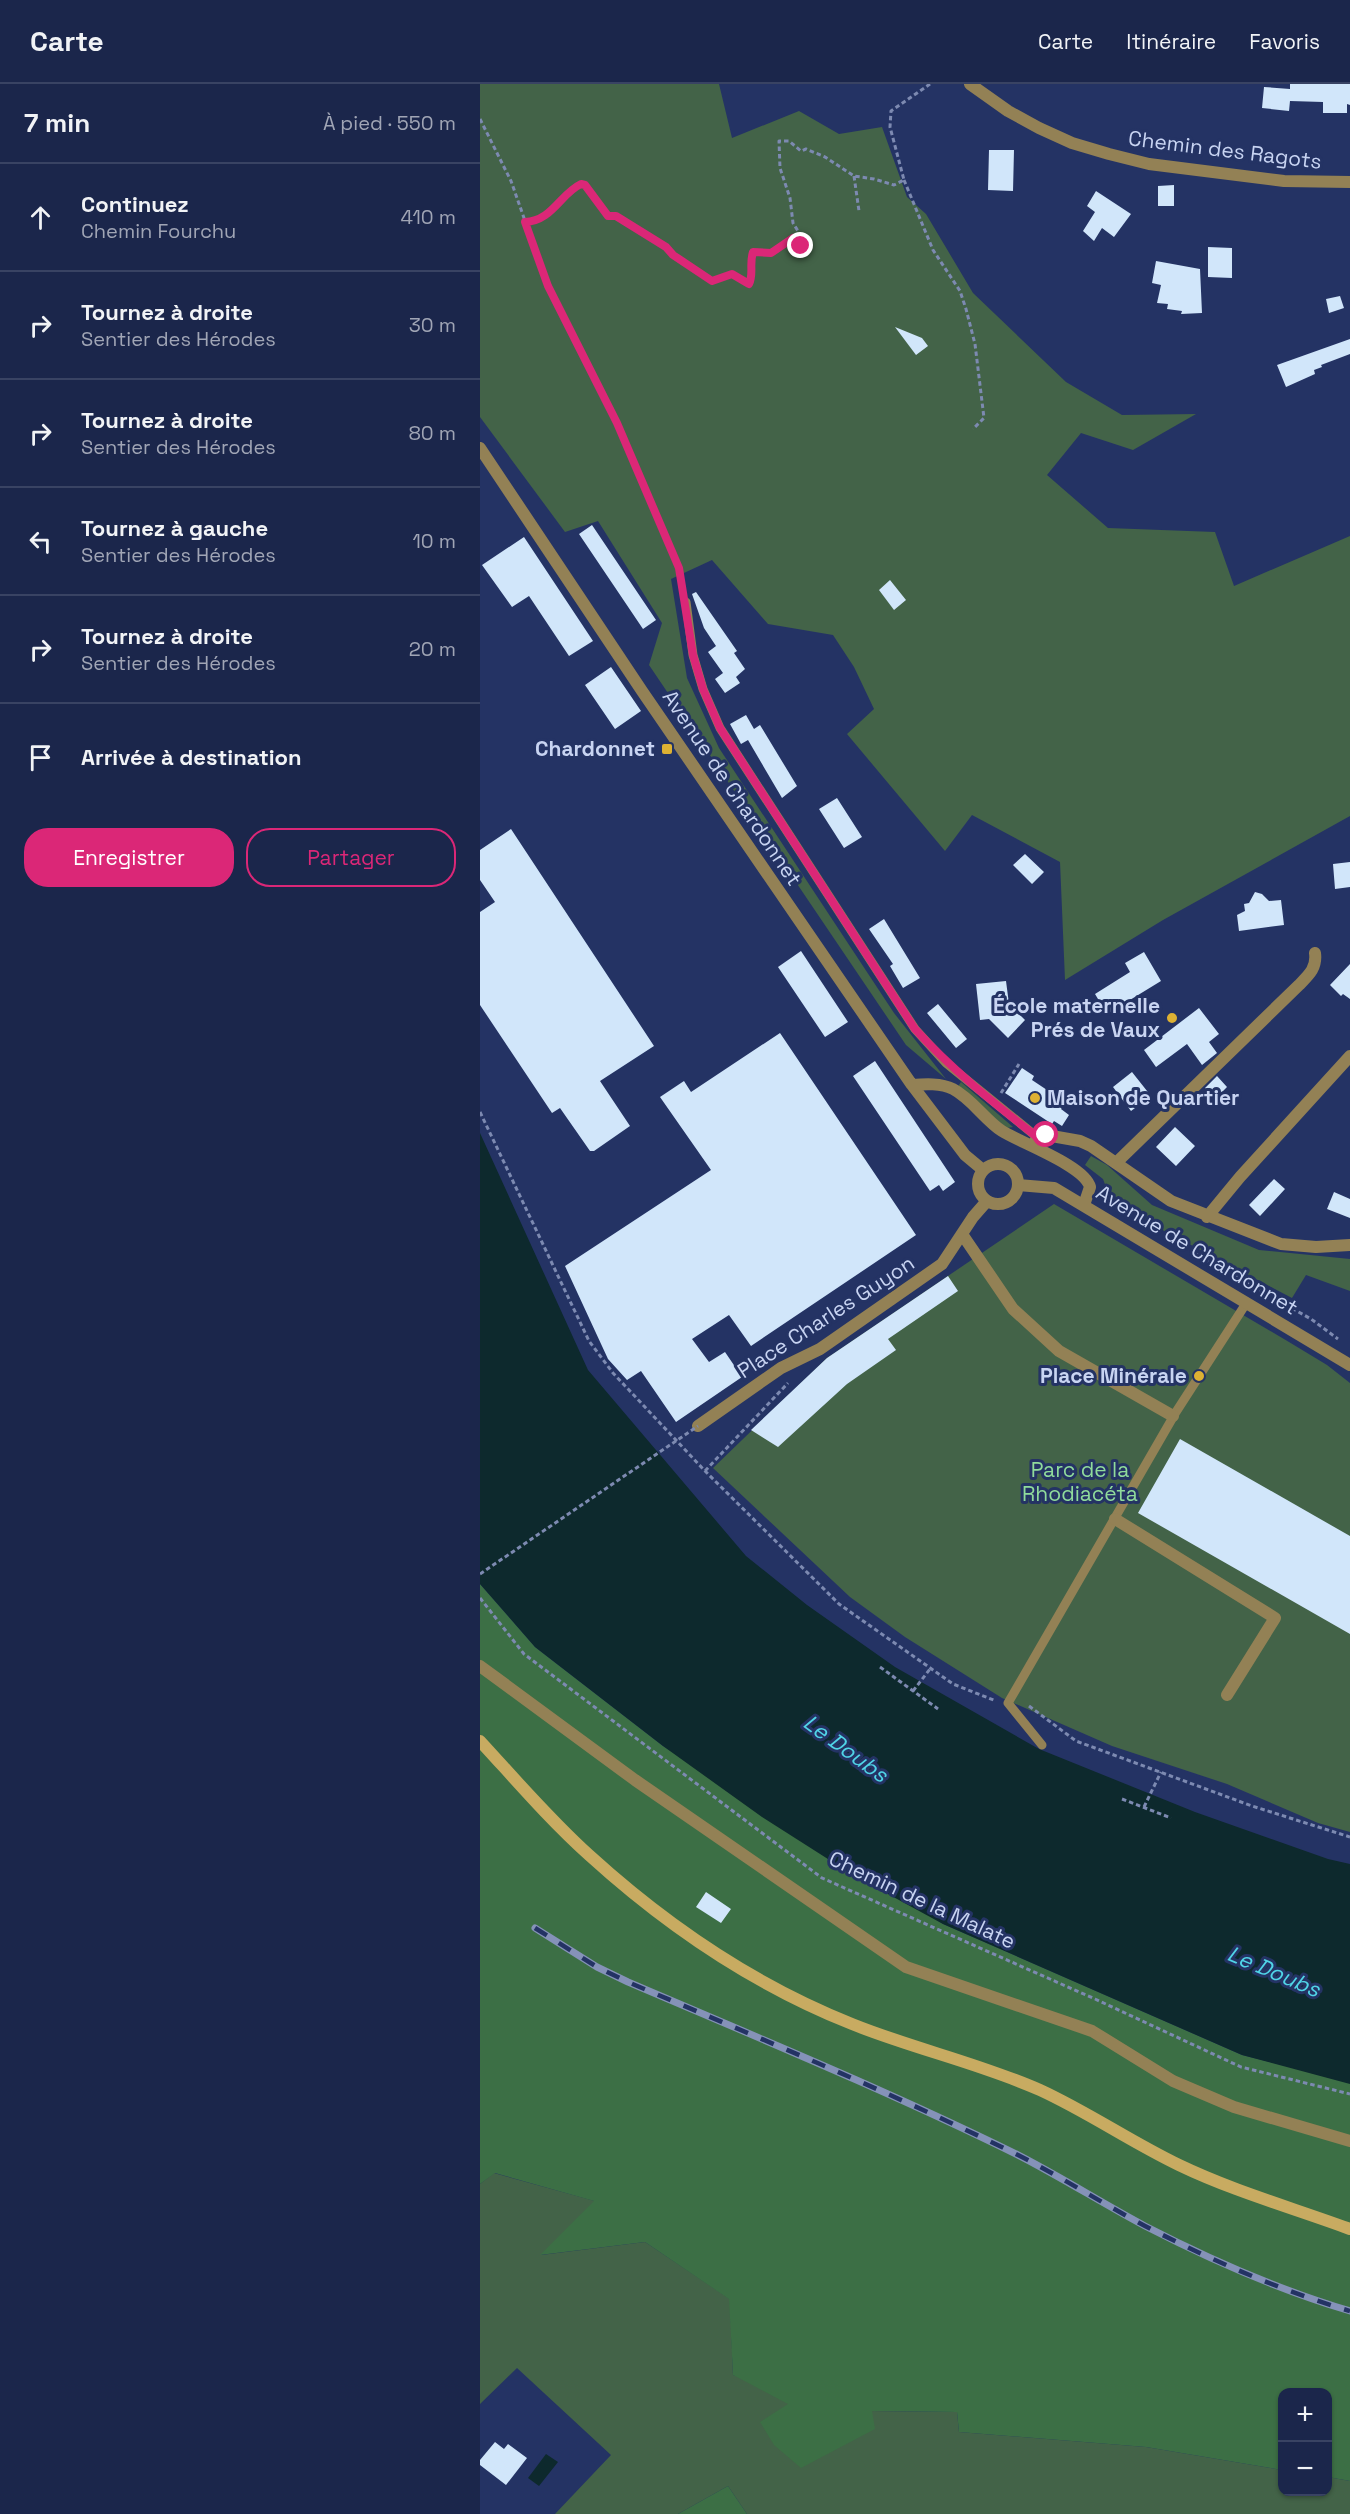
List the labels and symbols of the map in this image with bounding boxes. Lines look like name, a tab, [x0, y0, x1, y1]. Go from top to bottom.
street label: Chemin des Ragots	[1127, 124, 1323, 175]
route end	[787, 232, 813, 258]
street label: Avenue de Chardonnet	[657, 684, 808, 891]
place label: Chardonnet	[535, 735, 655, 762]
marker: Chardonnet	[660, 742, 674, 756]
place label: École maternelle Prés de Vaux	[993, 992, 1160, 1043]
marker: École maternelle Prés de Vaux	[1165, 1011, 1179, 1025]
place label: Maison de Quartier	[1047, 1084, 1239, 1111]
marker: Maison de Quartier	[1028, 1091, 1042, 1105]
route start	[1032, 1121, 1058, 1147]
street label: Avenue de Chardonnet	[1091, 1179, 1303, 1321]
street label: Place Charles Guyon	[732, 1249, 919, 1384]
place label: Place Minérale	[1040, 1362, 1187, 1389]
marker: Place Minérale	[1192, 1369, 1206, 1383]
park label: Parc de la Rhodiacéta	[1022, 1456, 1138, 1507]
water label: Le Doubs	[798, 1708, 895, 1789]
street label: Chemin de la Malate	[825, 1844, 1020, 1955]
water label: Le Doubs	[1223, 1939, 1326, 2004]

